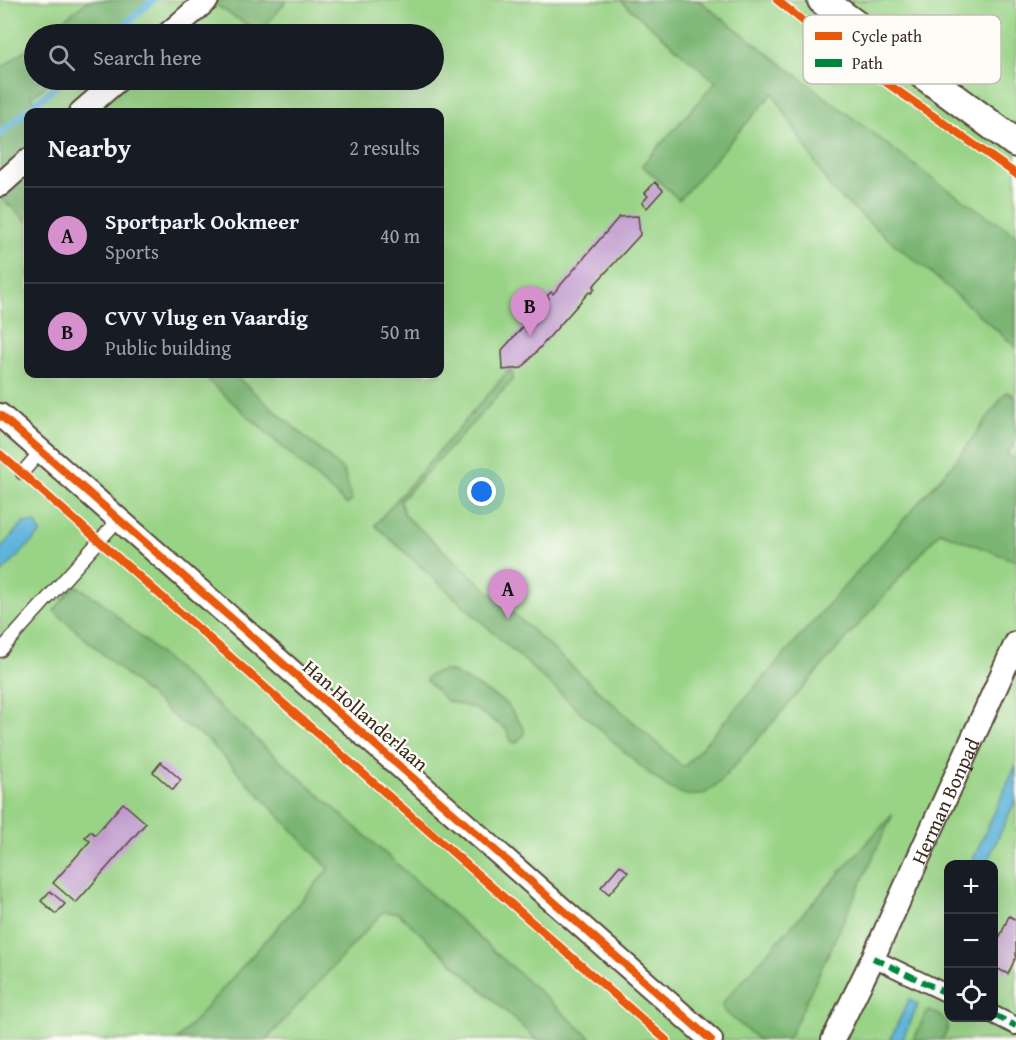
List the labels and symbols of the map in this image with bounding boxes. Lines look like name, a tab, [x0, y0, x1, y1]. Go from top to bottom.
legend	[803, 15, 1001, 84]
text: Cycle path	[852, 24, 922, 48]
text: Path	[852, 51, 883, 75]
pin: B	[510, 286, 550, 336]
your location	[467, 477, 496, 506]
pin: A	[488, 570, 528, 619]
street label: Han Hollanderlaan	[297, 652, 435, 778]
street label: Herman Bonpad	[903, 732, 986, 869]

